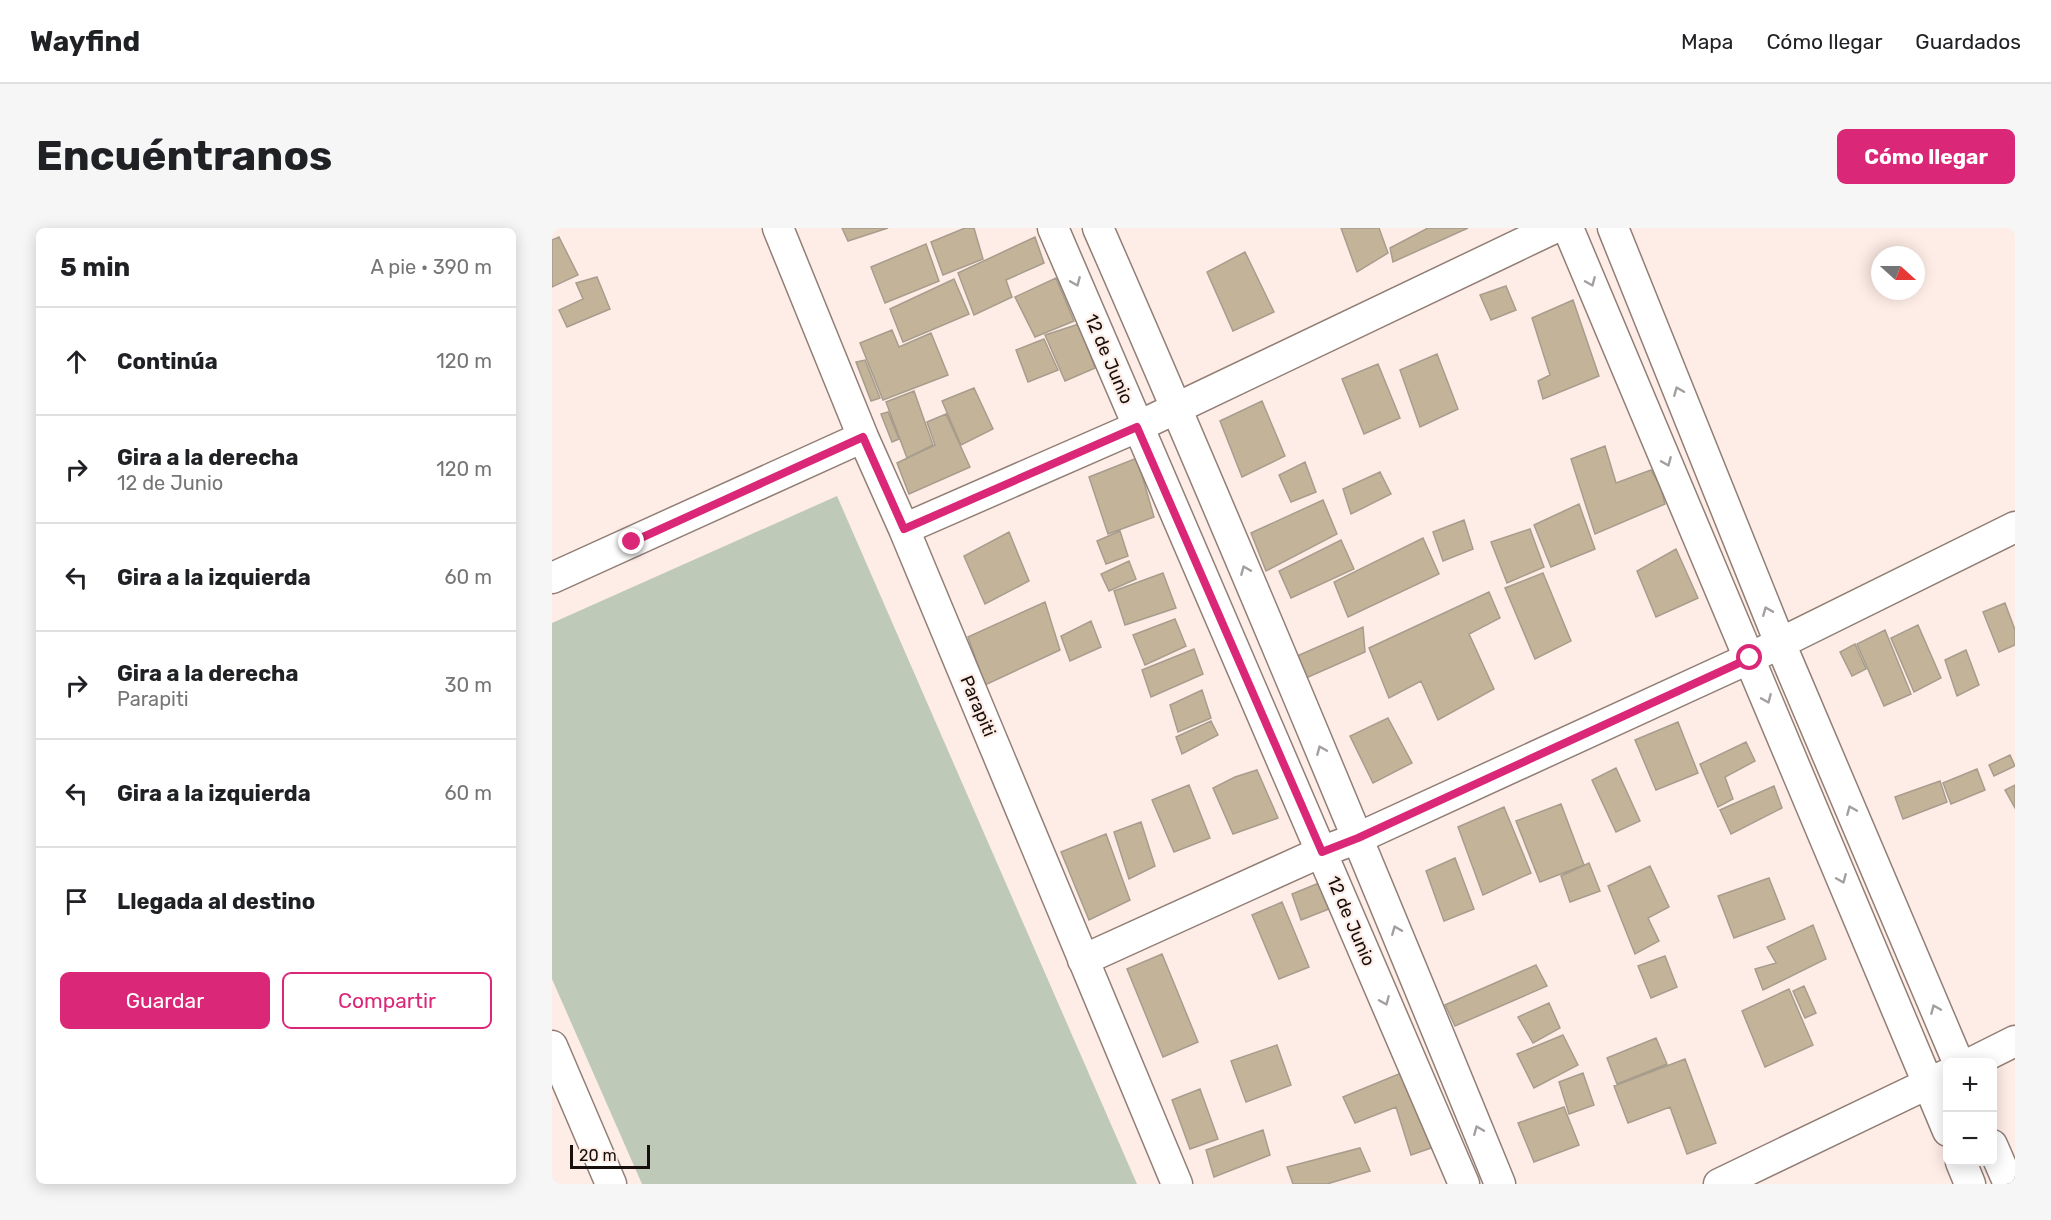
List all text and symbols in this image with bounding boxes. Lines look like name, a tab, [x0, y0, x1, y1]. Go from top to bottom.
text: Wayfind	[30, 25, 140, 58]
text: Mapa	[1681, 29, 1733, 54]
text: Cómo llegar	[1766, 29, 1882, 54]
text: Guardados	[1915, 29, 2021, 54]
button: Cómo llegar	[1837, 129, 2015, 184]
text: Encuéntranos	[36, 131, 332, 181]
north arrow	[1871, 246, 1925, 300]
text: 5 min	[60, 252, 130, 283]
text: A pie · 390 m	[371, 255, 492, 279]
one-way arrow	[1069, 275, 1081, 286]
one-way arrow	[1584, 276, 1596, 287]
street label: 12 de Junio	[1080, 311, 1138, 407]
icon: ahead	[60, 345, 93, 378]
text: Continúa	[117, 348, 218, 375]
text: 120 m	[436, 349, 492, 373]
one-way arrow	[1673, 386, 1686, 397]
text: Gira a la derecha	[117, 444, 298, 471]
icon: right	[60, 453, 93, 486]
one-way arrow	[1660, 455, 1672, 466]
text: 120 m	[436, 457, 492, 481]
text: 12 de Junio	[117, 471, 223, 495]
route end	[618, 528, 644, 554]
icon: left	[60, 561, 93, 594]
text: Gira a la izquierda	[117, 564, 311, 591]
text: 60 m	[445, 565, 492, 589]
one-way arrow	[1240, 566, 1252, 577]
one-way arrow	[1762, 606, 1774, 617]
route start	[1736, 644, 1762, 670]
text: Gira a la derecha	[117, 660, 298, 687]
icon: right	[60, 669, 93, 702]
street label: Parapiti	[955, 672, 1001, 740]
text: 30 m	[445, 673, 492, 697]
text: Parapiti	[117, 687, 189, 711]
one-way arrow	[1760, 693, 1772, 704]
one-way arrow	[1316, 745, 1328, 756]
icon: left	[60, 777, 93, 810]
text: Gira a la izquierda	[117, 780, 311, 807]
text: 60 m	[445, 781, 492, 805]
one-way arrow	[1846, 805, 1858, 816]
street label: 12 de Junio	[1322, 873, 1380, 969]
one-way arrow	[1835, 873, 1847, 884]
icon: arrive	[60, 885, 93, 918]
text: Llegada al destino	[117, 888, 315, 915]
one-way arrow	[1391, 925, 1403, 936]
button: Guardar	[60, 972, 270, 1029]
button: Compartir	[282, 972, 492, 1029]
one-way arrow	[1378, 995, 1390, 1006]
one-way arrow	[1930, 1004, 1942, 1015]
map controls	[1943, 1058, 1997, 1166]
button: +	[1943, 1058, 1997, 1112]
button: −	[1943, 1112, 1997, 1166]
one-way arrow	[1473, 1125, 1485, 1136]
scale bar	[570, 1142, 650, 1170]
text: 20 m	[579, 1146, 617, 1165]

